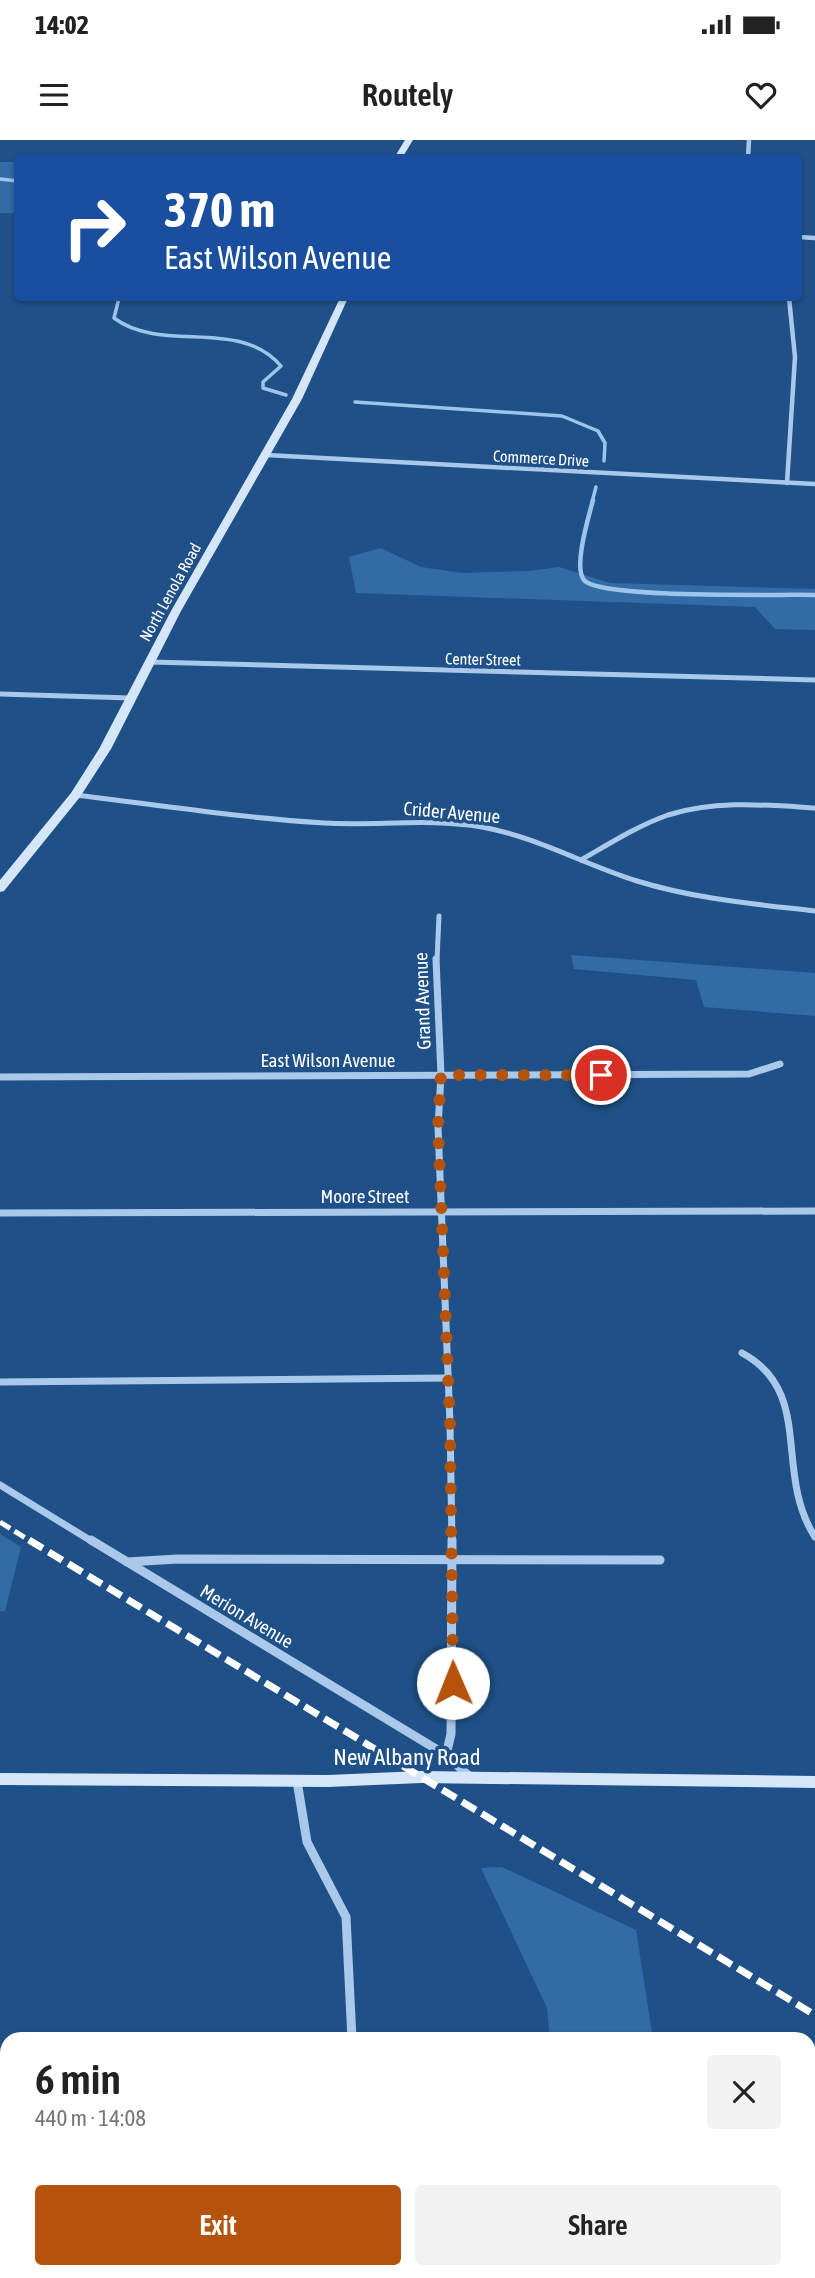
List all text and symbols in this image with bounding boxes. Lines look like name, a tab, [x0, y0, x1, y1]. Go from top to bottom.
text: 14:02	[35, 10, 89, 40]
icon: menu	[35, 76, 73, 114]
text: Routely	[362, 76, 453, 113]
icon: heart	[742, 76, 780, 114]
text: 370 m	[164, 181, 275, 237]
icon: right	[49, 182, 140, 273]
text: East Wilson Avenue	[164, 239, 391, 276]
street label: Commerce Drive	[493, 446, 589, 470]
street label: North Lenola Road	[136, 540, 204, 644]
street label: Center Street	[445, 649, 522, 669]
street label: Crider Avenue	[403, 797, 501, 827]
street label: Grand Avenue	[409, 952, 435, 1050]
pin	[571, 1045, 631, 1105]
street label: East Wilson Avenue	[261, 1049, 395, 1071]
icon: arrive	[582, 1056, 620, 1094]
street label: Moore Street	[320, 1185, 410, 1207]
street label: Merion Avenue	[196, 1580, 298, 1652]
position arrow	[416, 1646, 490, 1720]
street label: New Albany Road	[333, 1744, 481, 1770]
text: 6 min	[35, 2055, 121, 2103]
button: close	[707, 2055, 781, 2129]
text: 440 m · 14:08	[35, 2105, 146, 2131]
button: Exit	[35, 2185, 401, 2265]
button: Share	[415, 2185, 781, 2265]

